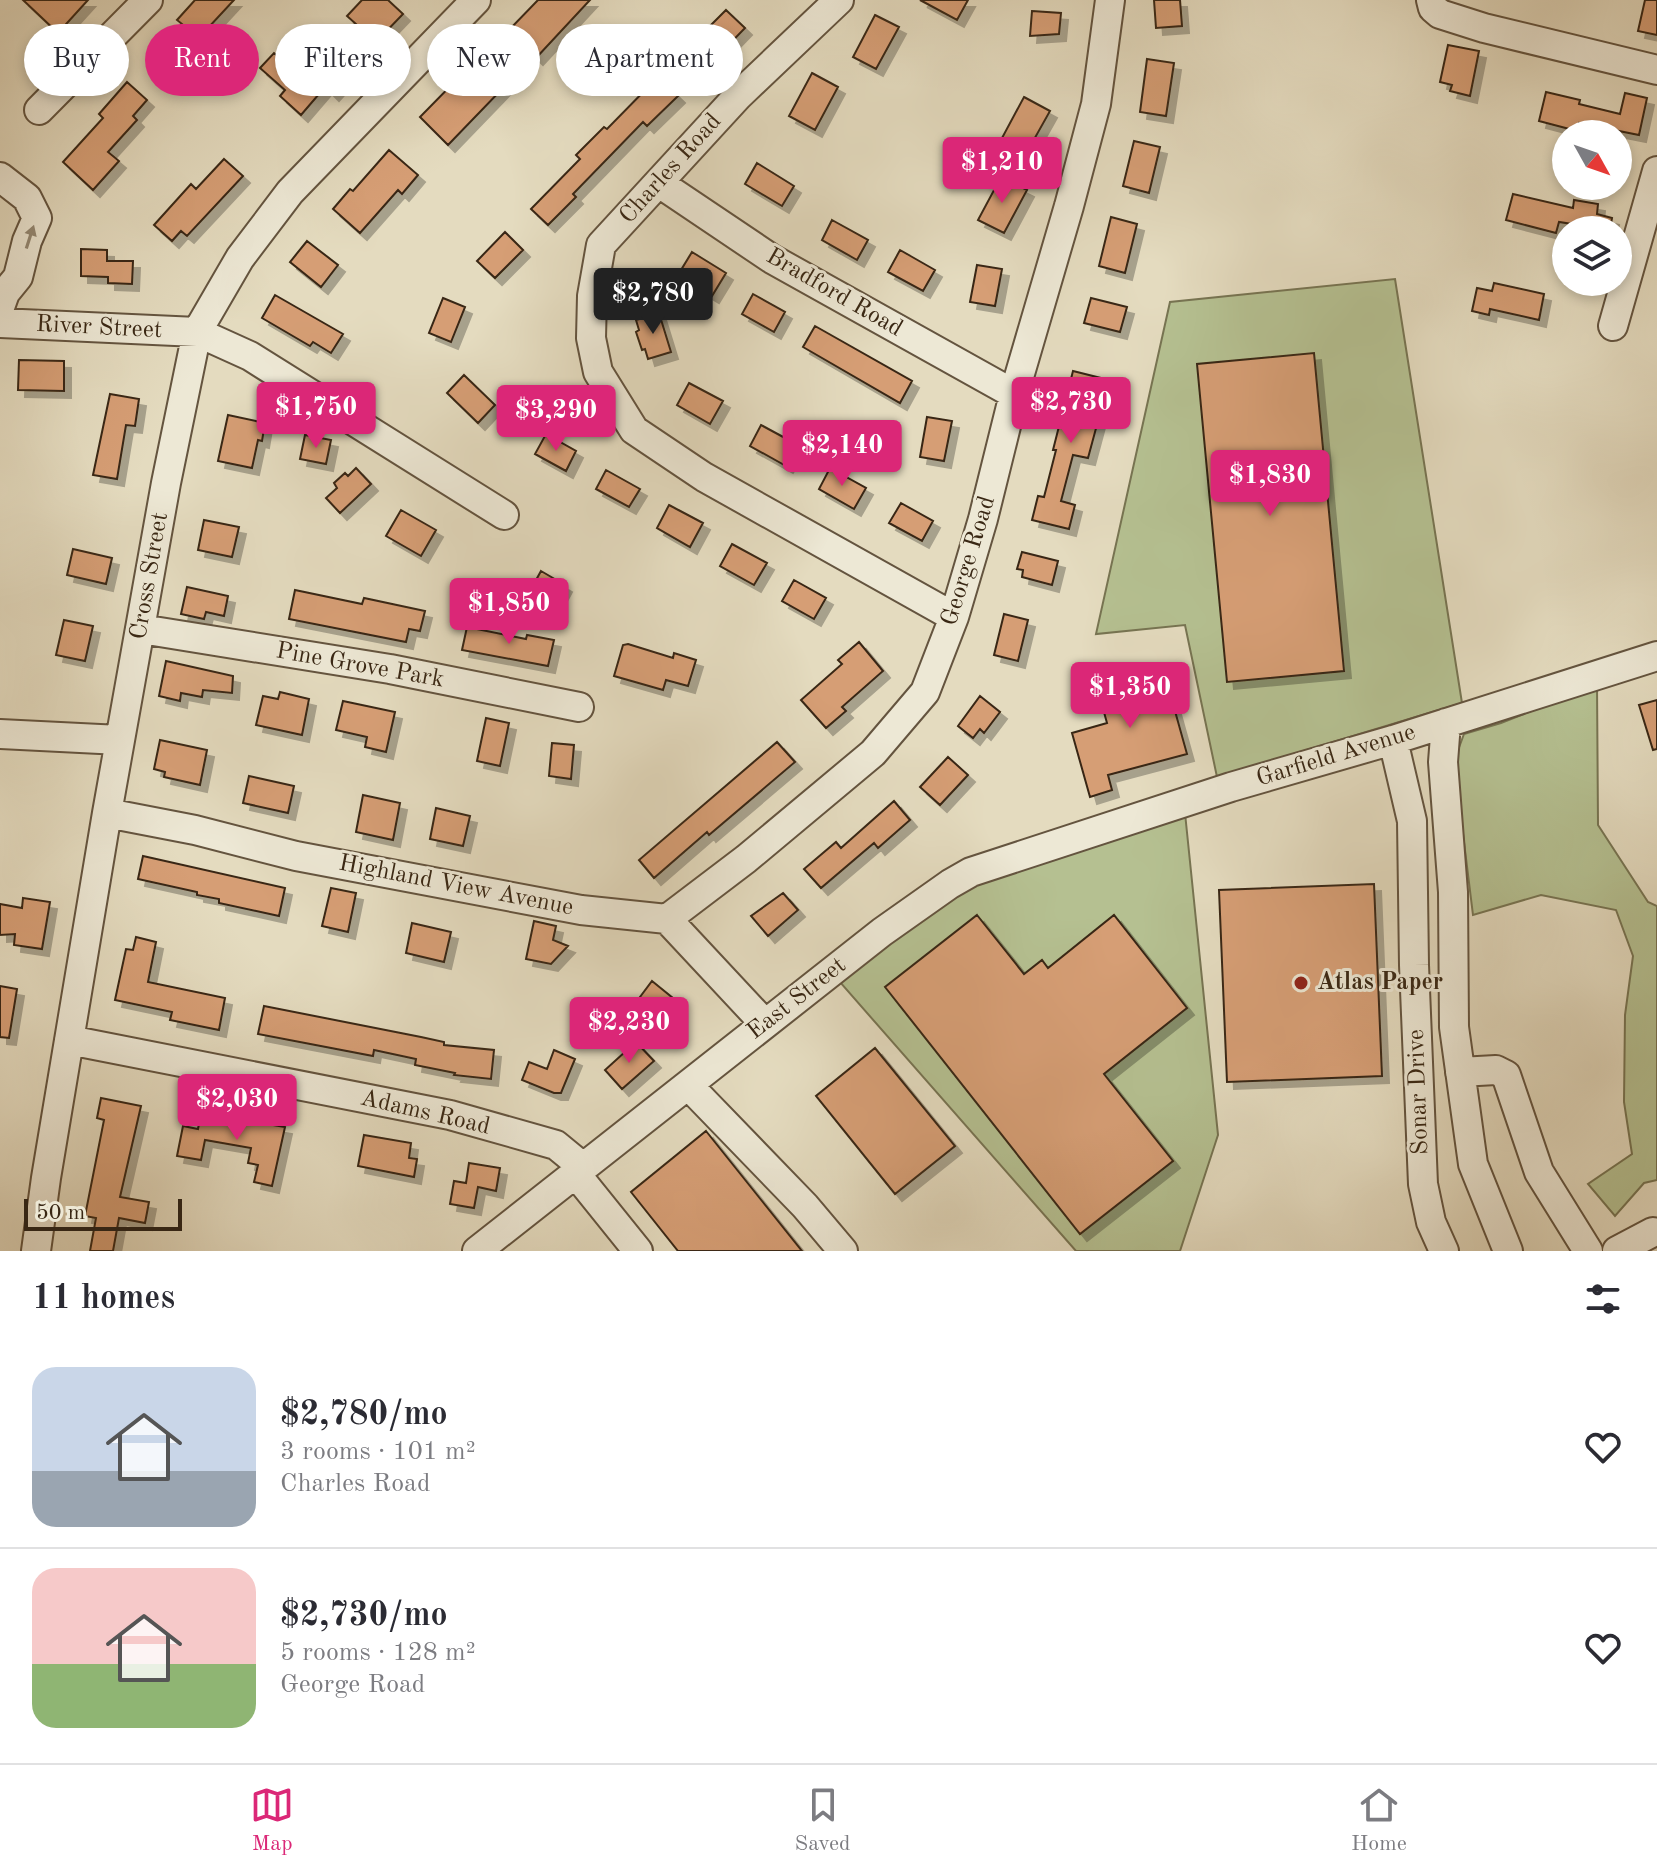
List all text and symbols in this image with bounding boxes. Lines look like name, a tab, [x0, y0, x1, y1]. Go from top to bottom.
chip: Buy	[24, 24, 129, 96]
chip: Rent	[145, 24, 259, 96]
chip: Filters	[275, 24, 411, 96]
chip: New	[427, 24, 540, 96]
chip: Apartment	[556, 24, 743, 96]
street label: Charles Road	[616, 109, 726, 229]
north arrow	[1552, 120, 1632, 200]
map controls	[1552, 120, 1632, 296]
pin: $1,210	[937, 137, 1067, 205]
text: $1,210	[961, 150, 1043, 176]
button: layers	[1552, 216, 1632, 296]
one-way arrow	[24, 225, 37, 249]
street label: Bradford Road	[762, 244, 906, 342]
pin: $2,780	[588, 268, 718, 336]
text: $2,780	[612, 281, 694, 307]
street label: River Street	[35, 313, 163, 343]
pin: $2,730	[1006, 377, 1136, 445]
pin: $1,750	[251, 382, 381, 450]
pin: $3,290	[491, 385, 621, 453]
text: $2,730	[1030, 390, 1112, 416]
text: $1,750	[275, 395, 357, 421]
text: $3,290	[515, 398, 597, 424]
pin: $2,140	[777, 420, 907, 488]
text: $2,140	[801, 433, 883, 459]
pin: $1,830	[1205, 450, 1335, 518]
text: $1,830	[1229, 463, 1311, 489]
street label: George Road	[938, 493, 1000, 629]
street label: Cross Street	[127, 510, 173, 642]
pin: $1,850	[444, 578, 574, 646]
text: $1,850	[468, 591, 550, 617]
street label: Pine Grove Park	[274, 639, 446, 693]
pin: $1,350	[1065, 662, 1195, 730]
text: $1,350	[1089, 675, 1171, 701]
street label: Garfield Avenue	[1254, 720, 1418, 792]
street label: Highland View Avenue	[337, 851, 575, 921]
street label: East Street	[743, 953, 851, 1045]
place label: Atlas Paper	[1317, 971, 1443, 995]
marker: Atlas Paper	[1292, 974, 1310, 992]
pin: $2,230	[564, 997, 694, 1065]
text: $2,230	[588, 1010, 670, 1036]
street label: Sonar Drive	[1405, 1029, 1433, 1155]
pin: $2,030	[172, 1074, 302, 1142]
street label: Adams Road	[358, 1086, 492, 1140]
text: $2,030	[196, 1087, 278, 1113]
scale bar	[24, 1195, 182, 1231]
text: 50 m	[36, 1202, 85, 1224]
icon: filters	[1581, 1277, 1625, 1321]
text: 11 homes	[32, 1282, 175, 1316]
text: $2,780/mo	[280, 1398, 448, 1432]
icon: home	[96, 1399, 192, 1495]
icon: heart	[1581, 1425, 1625, 1469]
text: 3 rooms · 101 m²	[280, 1439, 476, 1465]
text: Charles Road	[280, 1471, 431, 1497]
text: $2,730/mo	[280, 1599, 448, 1633]
icon: home	[96, 1600, 192, 1696]
icon: heart	[1581, 1626, 1625, 1670]
text: 5 rooms · 128 m²	[280, 1640, 476, 1666]
text: George Road	[280, 1672, 425, 1698]
tab: Map	[250, 1783, 294, 1858]
tab: Saved	[795, 1783, 851, 1858]
tab: Home	[1351, 1783, 1407, 1858]

